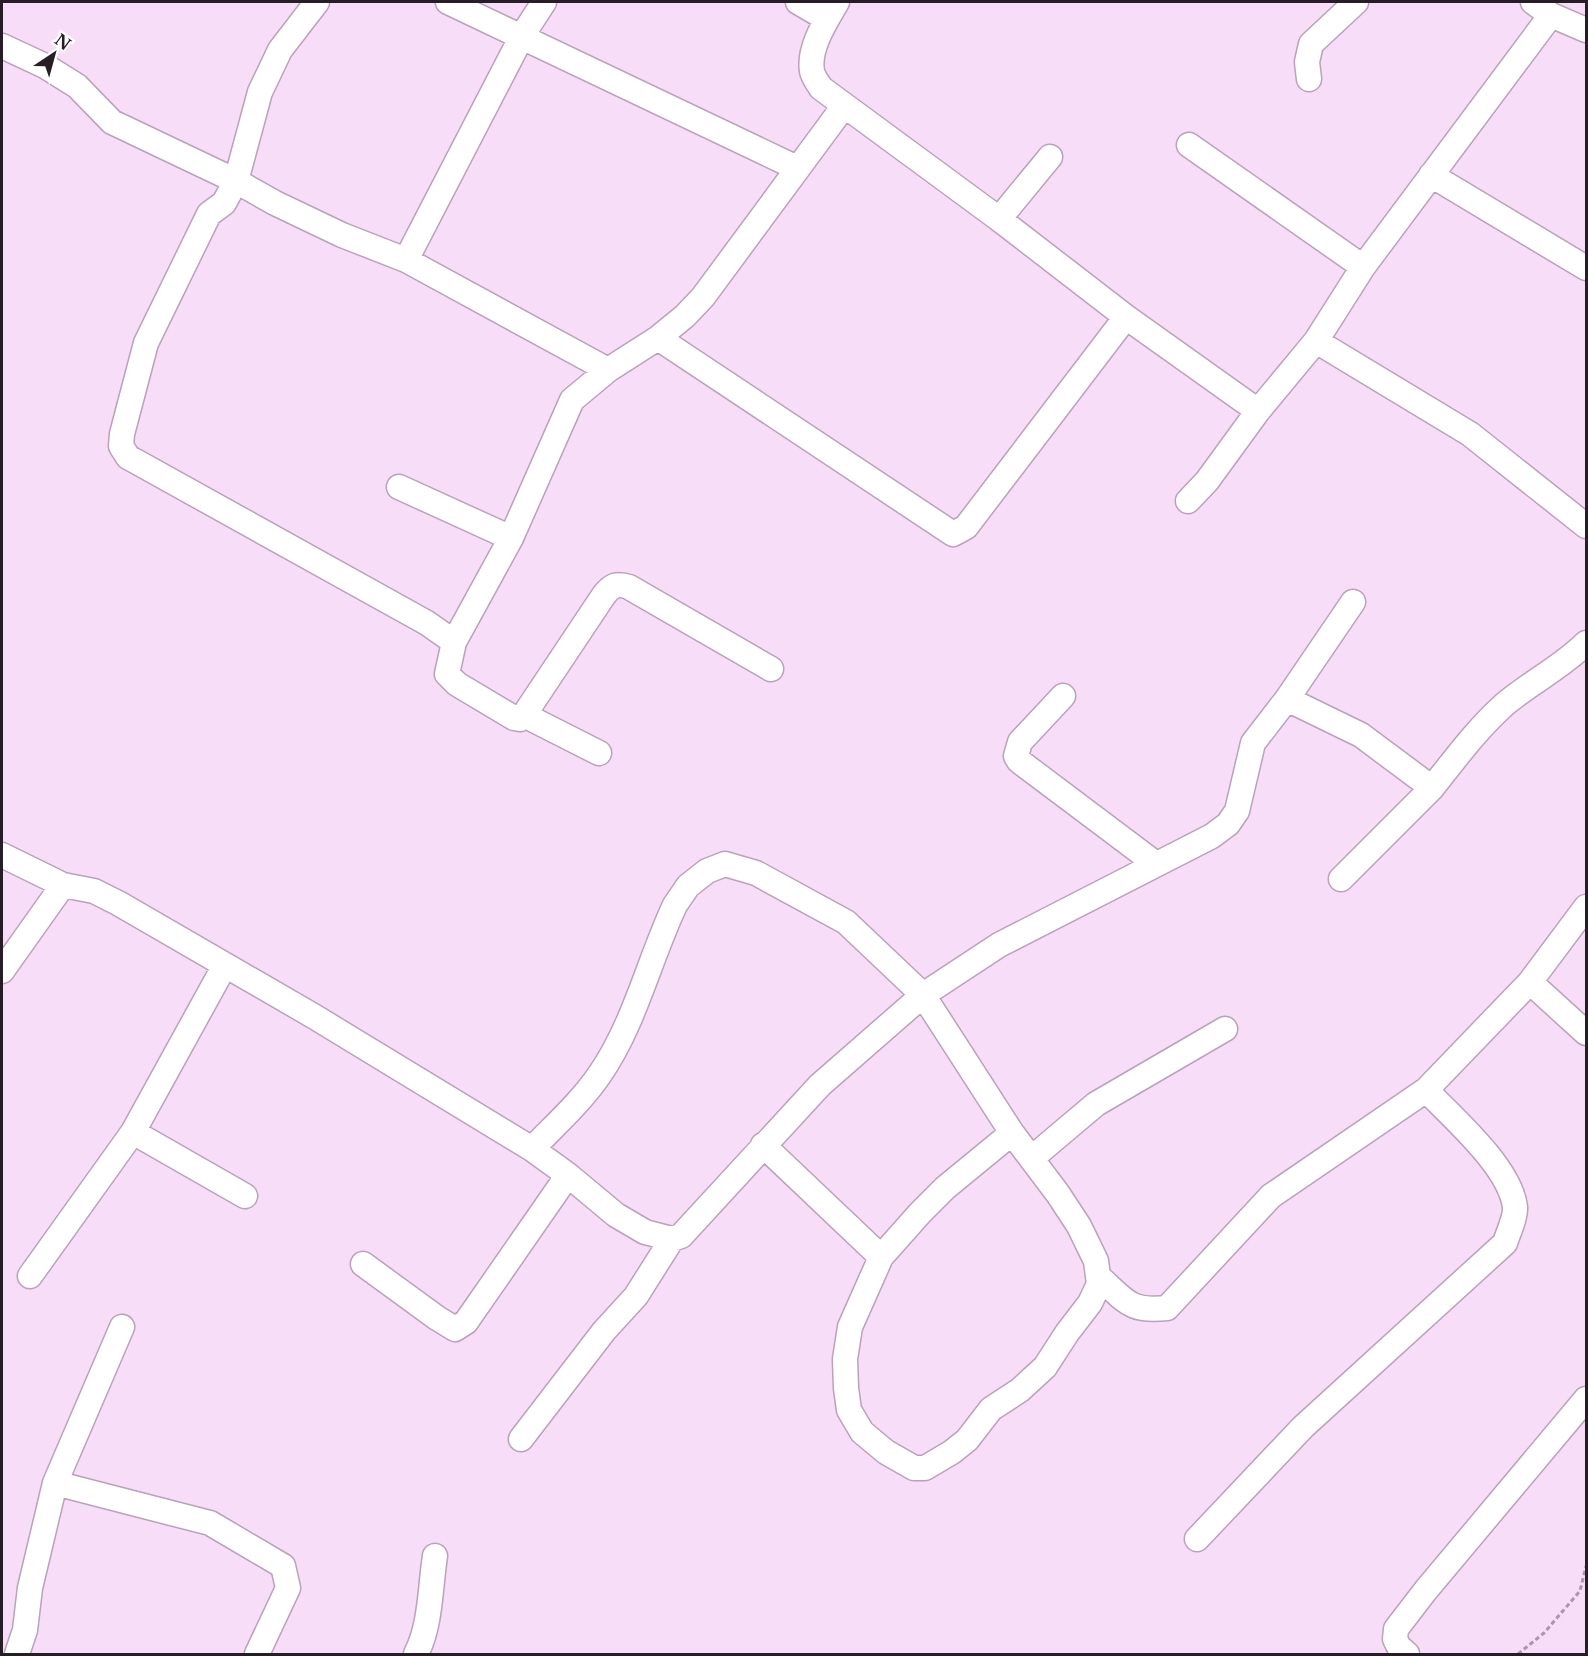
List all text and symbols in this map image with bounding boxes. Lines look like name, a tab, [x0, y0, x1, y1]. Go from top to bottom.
north arrow	[24, 24, 84, 84]
text: N	[51, 29, 75, 54]

